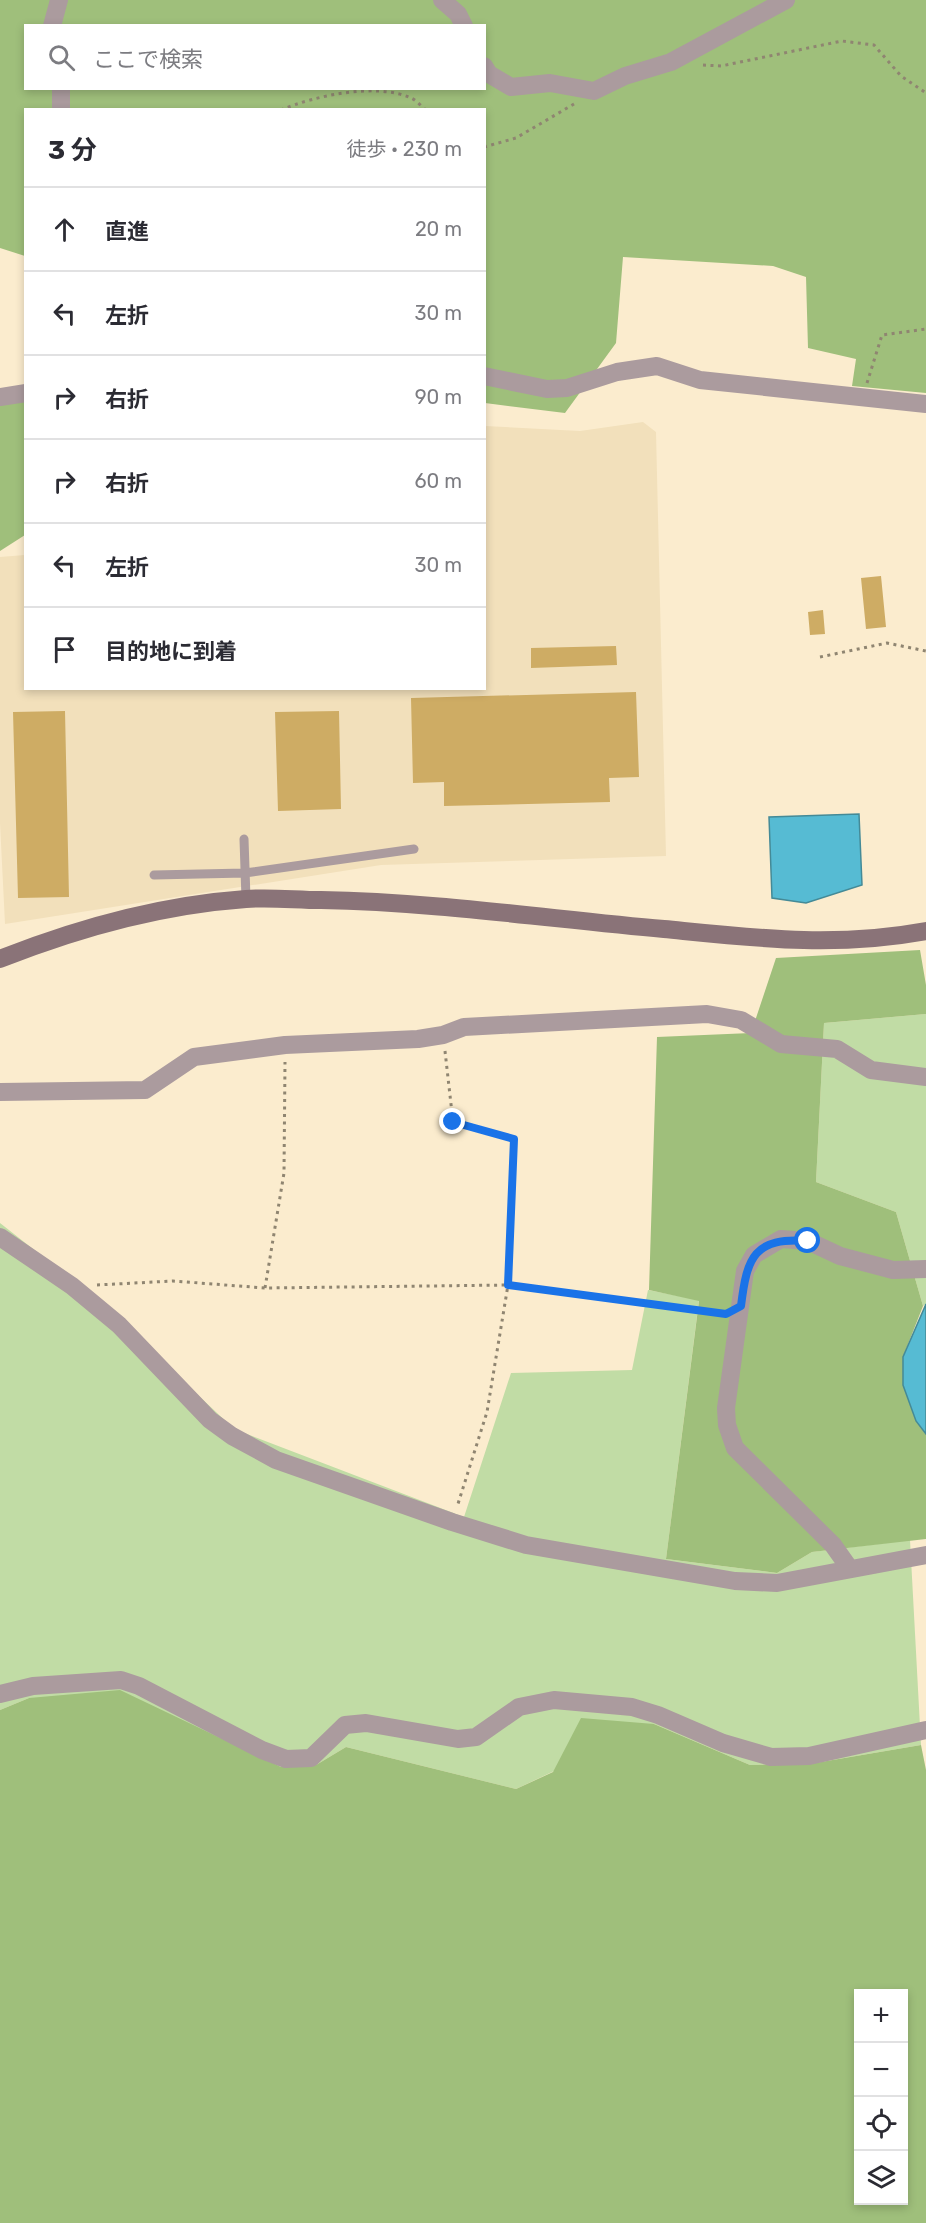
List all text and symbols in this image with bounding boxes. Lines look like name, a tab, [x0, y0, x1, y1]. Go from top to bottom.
search box	[24, 24, 486, 90]
icon: search	[45, 41, 78, 74]
text: ここで検索	[93, 46, 203, 73]
text: 3 分	[48, 135, 97, 166]
text: 徒歩 · 230 m	[346, 137, 462, 161]
icon: ahead	[48, 213, 81, 246]
text: 20 m	[415, 217, 462, 241]
text: 直進	[105, 218, 149, 245]
icon: left	[48, 297, 81, 330]
text: 30 m	[415, 301, 462, 325]
text: 左折	[105, 302, 149, 329]
icon: right	[48, 381, 81, 414]
text: 90 m	[415, 385, 462, 409]
text: 右折	[105, 386, 149, 413]
icon: right	[48, 465, 81, 498]
text: 60 m	[415, 469, 462, 493]
text: 右折	[105, 470, 149, 497]
icon: left	[48, 549, 81, 582]
text: 30 m	[415, 553, 462, 577]
text: 左折	[105, 554, 149, 581]
icon: arrive	[48, 633, 81, 666]
text: 目的地に到着	[105, 638, 237, 665]
route end	[439, 1108, 465, 1134]
route start	[794, 1227, 820, 1253]
map controls	[854, 1989, 908, 2205]
button: +	[854, 1989, 908, 2043]
button: −	[854, 2043, 908, 2097]
button: locate	[854, 2097, 908, 2151]
button: layers	[854, 2151, 908, 2205]

